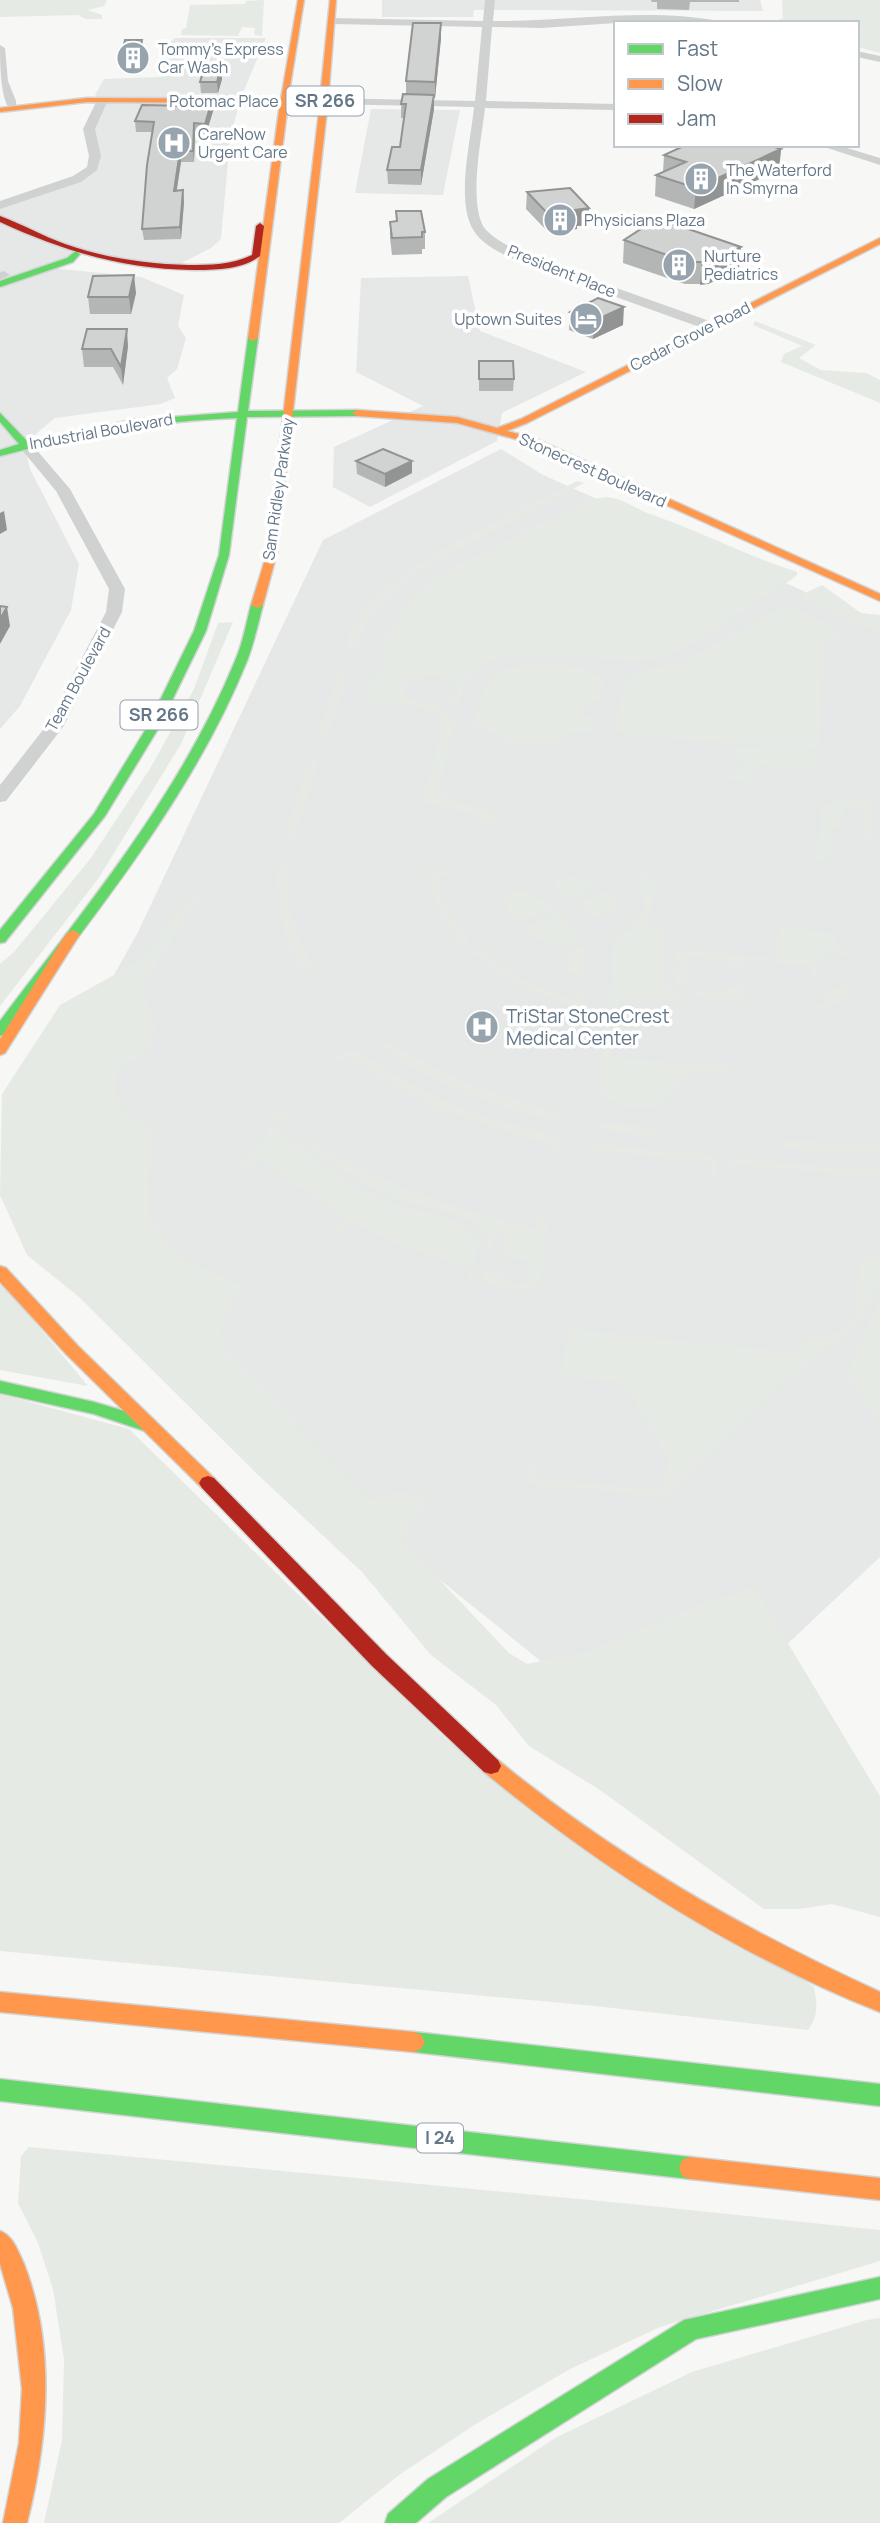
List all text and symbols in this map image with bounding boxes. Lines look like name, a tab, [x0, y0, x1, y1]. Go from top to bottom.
legend	[614, 21, 859, 147]
text: Fast	[677, 34, 718, 62]
place label: Tommy's Express Car Wash	[158, 38, 284, 78]
building icon: Tommy's Express Car Wash	[114, 39, 152, 77]
text: Slow	[677, 69, 723, 97]
road number: SR 266	[286, 86, 364, 116]
street label: Potomac Place	[169, 90, 279, 112]
text: Jam	[677, 104, 716, 132]
place label: CareNow Urgent Care	[198, 123, 288, 163]
hospital icon: CareNow Urgent Care	[155, 124, 193, 162]
place label: The Waterford In Smyrna	[726, 159, 832, 199]
building icon: The Waterford In Smyrna	[682, 160, 720, 198]
building icon: Physicians Plaza	[541, 201, 579, 239]
place label: Physicians Plaza	[584, 209, 705, 231]
street label: President Place	[505, 239, 619, 303]
place label: Nurture Pediatrics	[704, 245, 778, 285]
building icon: Nurture Pediatrics	[660, 246, 698, 284]
street label: Cedar Grove Road	[626, 296, 754, 376]
hotel icon: Uptown Suites	[567, 300, 605, 338]
place label: Uptown Suites	[454, 308, 562, 330]
street label: Industrial Boulevard	[27, 408, 175, 454]
street label: Sam Ridley Parkway	[257, 416, 299, 562]
street label: Stonecrest Boulevard	[516, 428, 670, 512]
street label: Team Boulevard	[40, 623, 116, 735]
road number: SR 266	[120, 700, 198, 730]
place label: TriStar StoneCrest Medical Center	[506, 1003, 670, 1051]
hospital icon: TriStar StoneCrest Medical Center	[463, 1008, 501, 1046]
road number: I 24	[417, 2124, 463, 2152]

